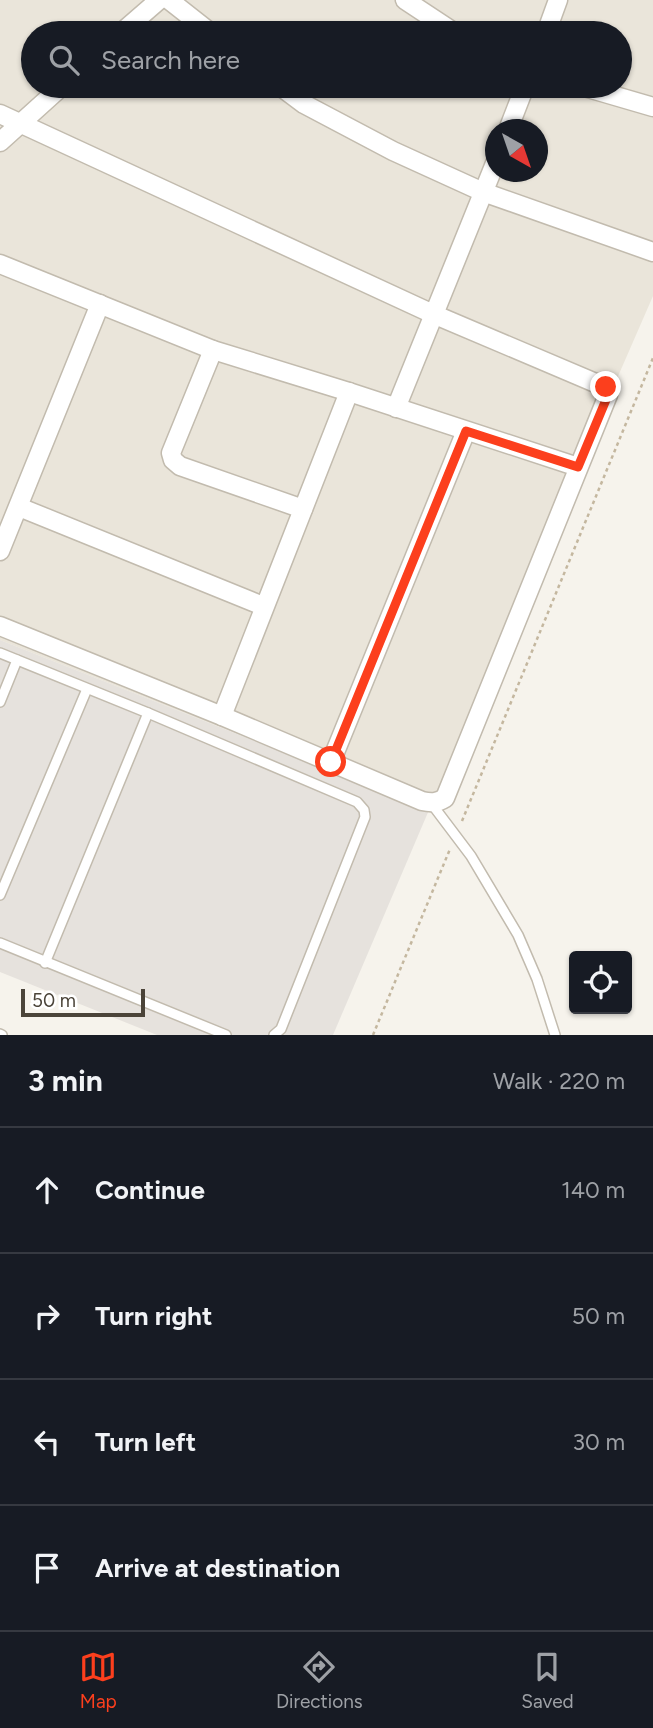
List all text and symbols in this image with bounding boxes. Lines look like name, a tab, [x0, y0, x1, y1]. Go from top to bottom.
search box	[21, 21, 632, 98]
icon: search	[45, 41, 83, 79]
text: Search here	[101, 44, 240, 76]
north arrow	[485, 119, 548, 182]
route end	[590, 371, 621, 402]
route start	[315, 746, 346, 777]
map controls	[569, 951, 632, 1014]
button: locate	[569, 951, 632, 1014]
scale bar	[21, 986, 145, 1018]
text: 50 m	[32, 989, 76, 1012]
text: 3 min	[28, 1062, 103, 1099]
text: Walk · 220 m	[493, 1067, 625, 1095]
icon: ahead	[28, 1171, 66, 1209]
text: Continue	[95, 1174, 205, 1206]
text: 140 m	[561, 1176, 625, 1204]
icon: right	[28, 1297, 66, 1335]
text: Turn right	[95, 1300, 212, 1332]
text: 50 m	[572, 1302, 625, 1330]
icon: left	[28, 1423, 66, 1461]
text: Turn left	[95, 1426, 196, 1458]
text: 30 m	[572, 1428, 625, 1456]
icon: arrive	[28, 1549, 66, 1587]
text: Arrive at destination	[95, 1552, 340, 1584]
tab: Map	[79, 1648, 117, 1713]
tab: Directions	[276, 1648, 363, 1713]
tab: Saved	[521, 1648, 574, 1713]

